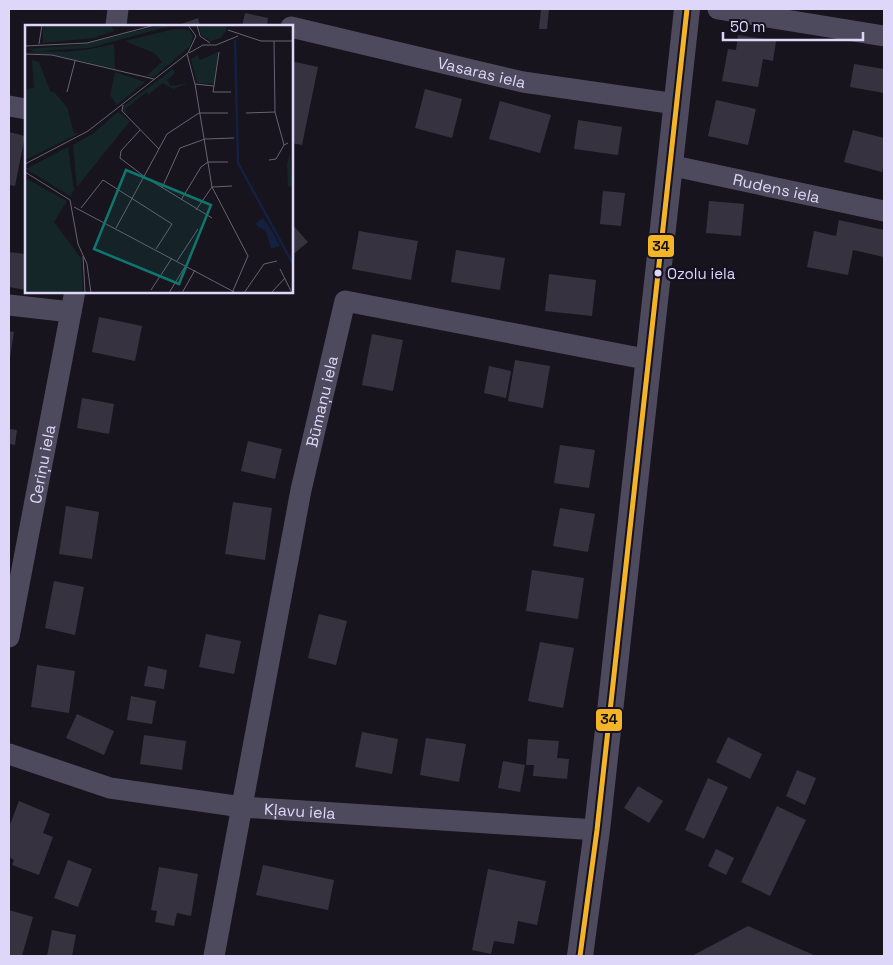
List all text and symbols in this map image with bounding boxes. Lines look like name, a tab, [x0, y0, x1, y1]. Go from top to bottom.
scale bar	[723, 10, 863, 42]
text: 50 m	[730, 17, 765, 36]
inset map	[25, 25, 292, 292]
street label: Vasaras iela	[435, 52, 528, 93]
street label: Rudens iela	[731, 169, 822, 208]
line badge: 34	[647, 234, 675, 258]
text: 34	[652, 237, 670, 255]
place label: Ozolu iela	[667, 264, 736, 283]
marker: Ozolu iela	[653, 268, 663, 278]
street label: Būmaņu iela	[301, 354, 343, 449]
street label: Ceriņu iela	[25, 423, 60, 505]
line badge: 34	[595, 708, 623, 732]
text: 34	[600, 710, 618, 728]
street label: Kļavu iela	[264, 798, 336, 824]

